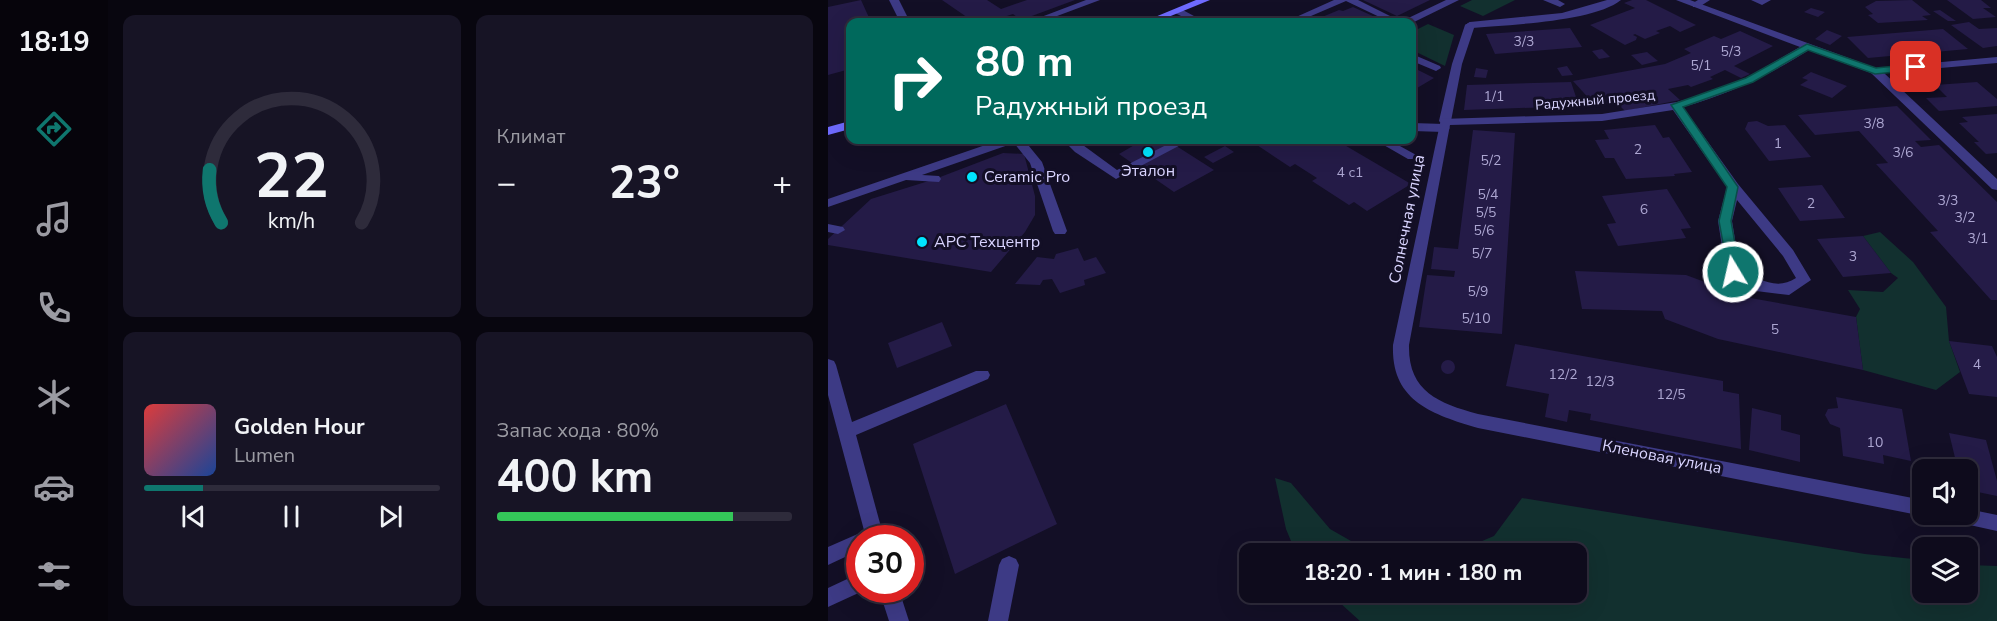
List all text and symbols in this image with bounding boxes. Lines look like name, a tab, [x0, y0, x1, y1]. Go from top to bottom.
text: 18:19	[18, 24, 90, 61]
house number: 3/3	[1514, 32, 1534, 51]
text: 80 m	[975, 34, 1074, 91]
pin	[1890, 41, 1941, 92]
icon: right	[876, 42, 954, 120]
house number: 5/3	[1721, 42, 1741, 61]
icon: arrive	[1899, 50, 1932, 83]
house number: 5/1	[1691, 56, 1711, 75]
street label: Радужный проезд	[1534, 85, 1656, 115]
house number: 1/1	[1484, 87, 1504, 106]
text: Радужный проезд	[975, 88, 1207, 125]
icon: directions	[33, 108, 75, 150]
house number: 3/8	[1864, 114, 1884, 133]
text: Климат	[497, 123, 565, 150]
text: 22	[254, 134, 329, 219]
house number: 1	[1774, 134, 1782, 153]
house number: 2	[1634, 140, 1642, 159]
house number: 3/6	[1893, 143, 1913, 162]
marker: Эталон	[1141, 145, 1155, 159]
house number: 5/2	[1481, 151, 1501, 170]
text: 23°	[609, 153, 680, 214]
street label: Солнечная улица	[1384, 153, 1430, 285]
place label: Эталон	[1121, 160, 1175, 182]
text: −	[497, 161, 516, 206]
text: +	[772, 161, 792, 206]
house number: 4 с1	[1336, 163, 1364, 182]
place label: Ceramic Pro	[984, 166, 1070, 188]
marker: Ceramic Pro	[965, 170, 979, 184]
house number: 5/4	[1478, 185, 1498, 204]
house number: 3/3	[1938, 191, 1958, 210]
house number: 2	[1807, 194, 1815, 213]
icon: music	[33, 198, 75, 240]
house number: 6	[1640, 200, 1648, 219]
house number: 5/5	[1476, 203, 1496, 222]
text: km/h	[268, 206, 315, 236]
house number: 3/2	[1955, 208, 1975, 227]
house number: 5/6	[1474, 221, 1494, 240]
house number: 3/1	[1968, 229, 1988, 248]
place label: АРС Техцентр	[934, 231, 1040, 253]
marker: АРС Техцентр	[915, 235, 929, 249]
position arrow	[1701, 240, 1765, 304]
house number: 5/7	[1472, 244, 1492, 263]
house number: 3	[1849, 247, 1857, 266]
house number: 5/9	[1468, 282, 1488, 301]
icon: phone	[33, 287, 75, 329]
house number: 5/10	[1461, 309, 1491, 328]
house number: 5	[1771, 320, 1779, 339]
house number: 4	[1973, 355, 1981, 374]
house number: 12/2	[1548, 365, 1578, 384]
house number: 12/3	[1585, 372, 1615, 391]
icon: climate	[33, 376, 75, 418]
house number: 12/5	[1656, 385, 1686, 404]
text: Golden Hour	[234, 412, 365, 442]
text: Запас хода · 80%	[497, 417, 659, 444]
house number: 10	[1867, 433, 1883, 452]
street label: Кленовая улица	[1600, 435, 1724, 479]
text: Lumen	[234, 442, 295, 469]
text: 400 km	[497, 447, 653, 508]
map controls	[1912, 459, 1978, 603]
button: sound	[1912, 459, 1978, 525]
icon: car	[33, 466, 75, 508]
icon: previous	[177, 500, 210, 533]
icon: pause	[275, 500, 308, 533]
icon: next	[374, 500, 407, 533]
speed limit sign: 30	[846, 525, 924, 603]
button: layers	[1912, 537, 1978, 603]
icon: filters	[33, 555, 75, 597]
text: 18:20 · 1 мин · 180 m	[1304, 558, 1522, 588]

